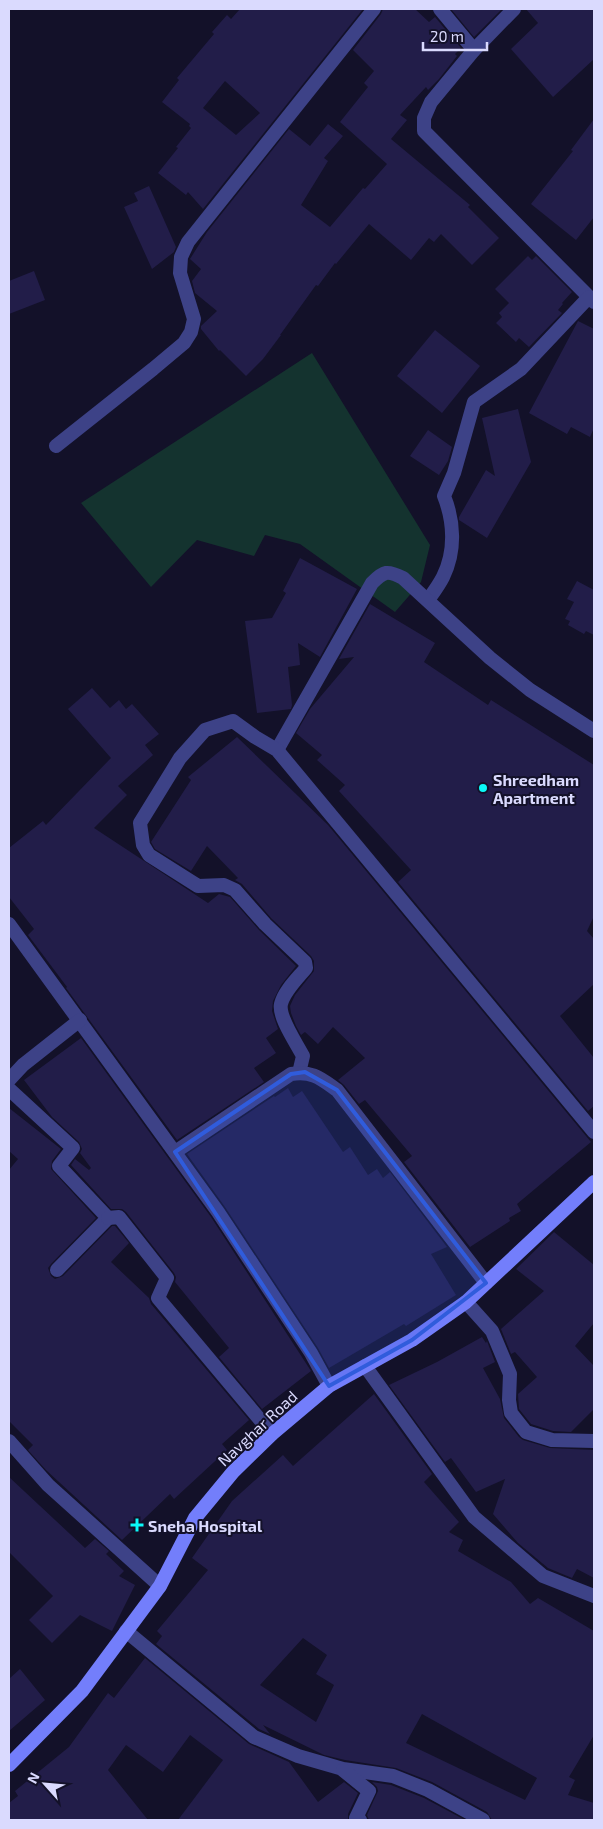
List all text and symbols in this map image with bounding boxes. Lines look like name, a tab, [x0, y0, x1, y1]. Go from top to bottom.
scale bar	[423, 20, 487, 52]
text: 20 m	[430, 27, 464, 45]
place label: Shreedham Apartment	[493, 770, 579, 807]
marker: Shreedham Apartment	[477, 782, 489, 794]
street label: Navghar Road	[213, 1386, 301, 1470]
place label: Sneha Hospital	[148, 1516, 263, 1535]
marker: Sneha Hospital	[130, 1518, 144, 1532]
north arrow	[20, 1759, 70, 1809]
text: N	[23, 1770, 43, 1786]

